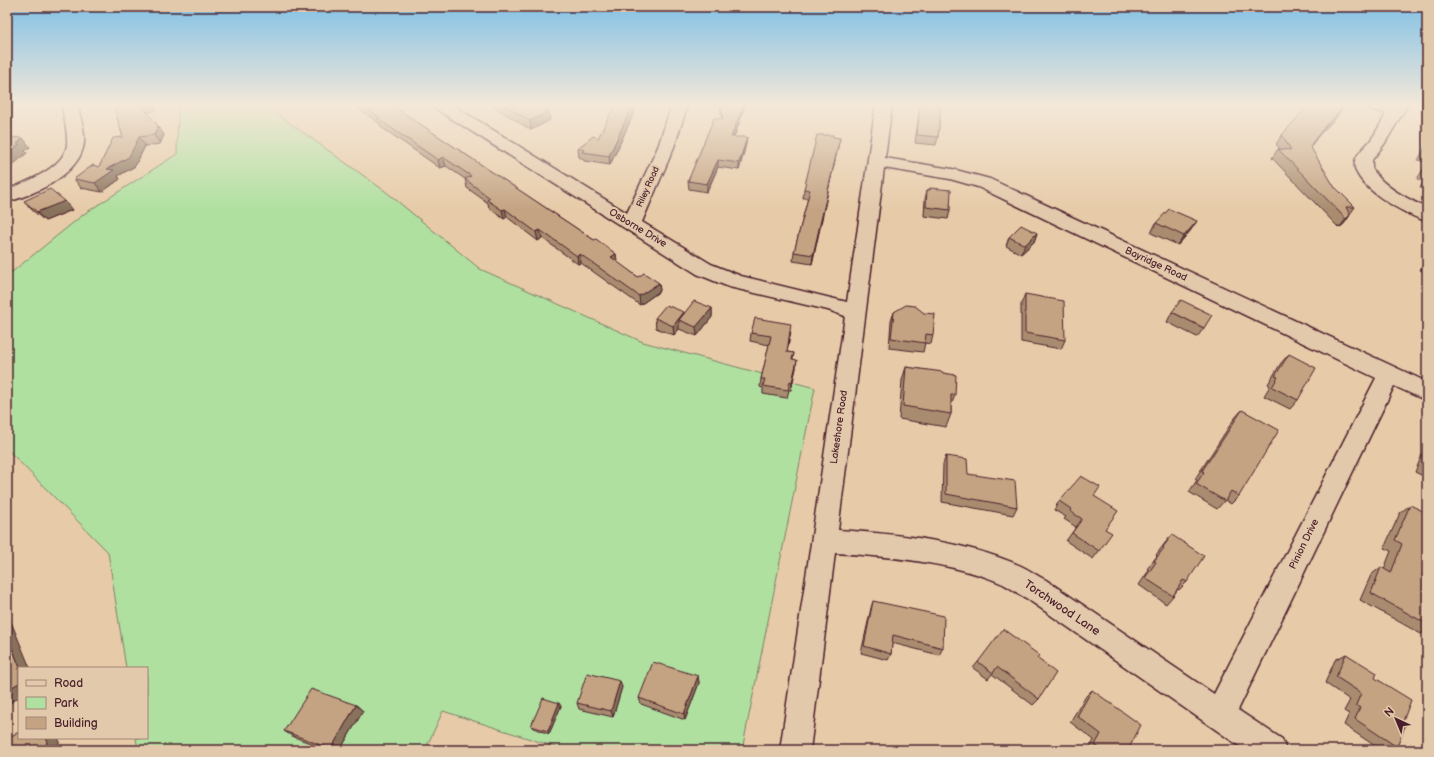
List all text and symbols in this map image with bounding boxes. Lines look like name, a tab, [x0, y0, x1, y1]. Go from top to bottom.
street label: Riley Road	[634, 165, 662, 209]
street label: Osborne Drive	[607, 206, 669, 250]
street label: Bayridge Road	[1123, 244, 1189, 284]
street label: Lakeshore Road	[828, 389, 850, 465]
street label: Pinion Drive	[1287, 517, 1321, 571]
street label: Torchwood Lane	[1021, 577, 1103, 639]
legend	[18, 667, 148, 739]
text: Road	[54, 676, 83, 691]
text: Park	[54, 696, 78, 711]
north arrow	[1376, 699, 1416, 739]
text: N	[1382, 705, 1397, 720]
text: Building	[54, 716, 98, 731]

